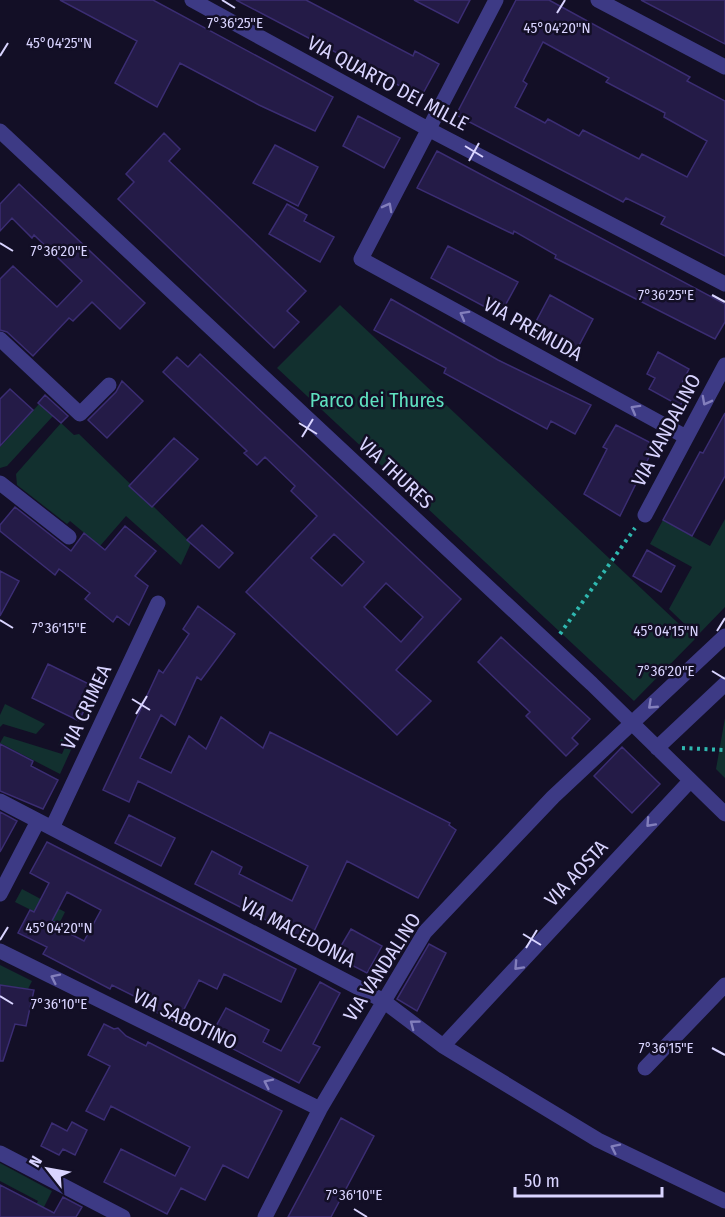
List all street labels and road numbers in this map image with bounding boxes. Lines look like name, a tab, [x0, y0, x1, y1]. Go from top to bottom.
street label: VIA QUARTO DEI MILLE	[303, 30, 473, 136]
street label: VIA PREMUDA	[479, 292, 587, 366]
street label: VIA VANDALINO	[626, 370, 706, 490]
street label: VIA THURES	[354, 432, 439, 514]
street label: VIA CRIMEA	[56, 660, 116, 753]
street label: VIA AOSTA	[539, 835, 613, 911]
street label: VIA MACEDONIA	[236, 892, 360, 973]
street label: VIA VANDALINO	[338, 908, 426, 1026]
street label: VIA SABOTINO	[129, 983, 241, 1055]

